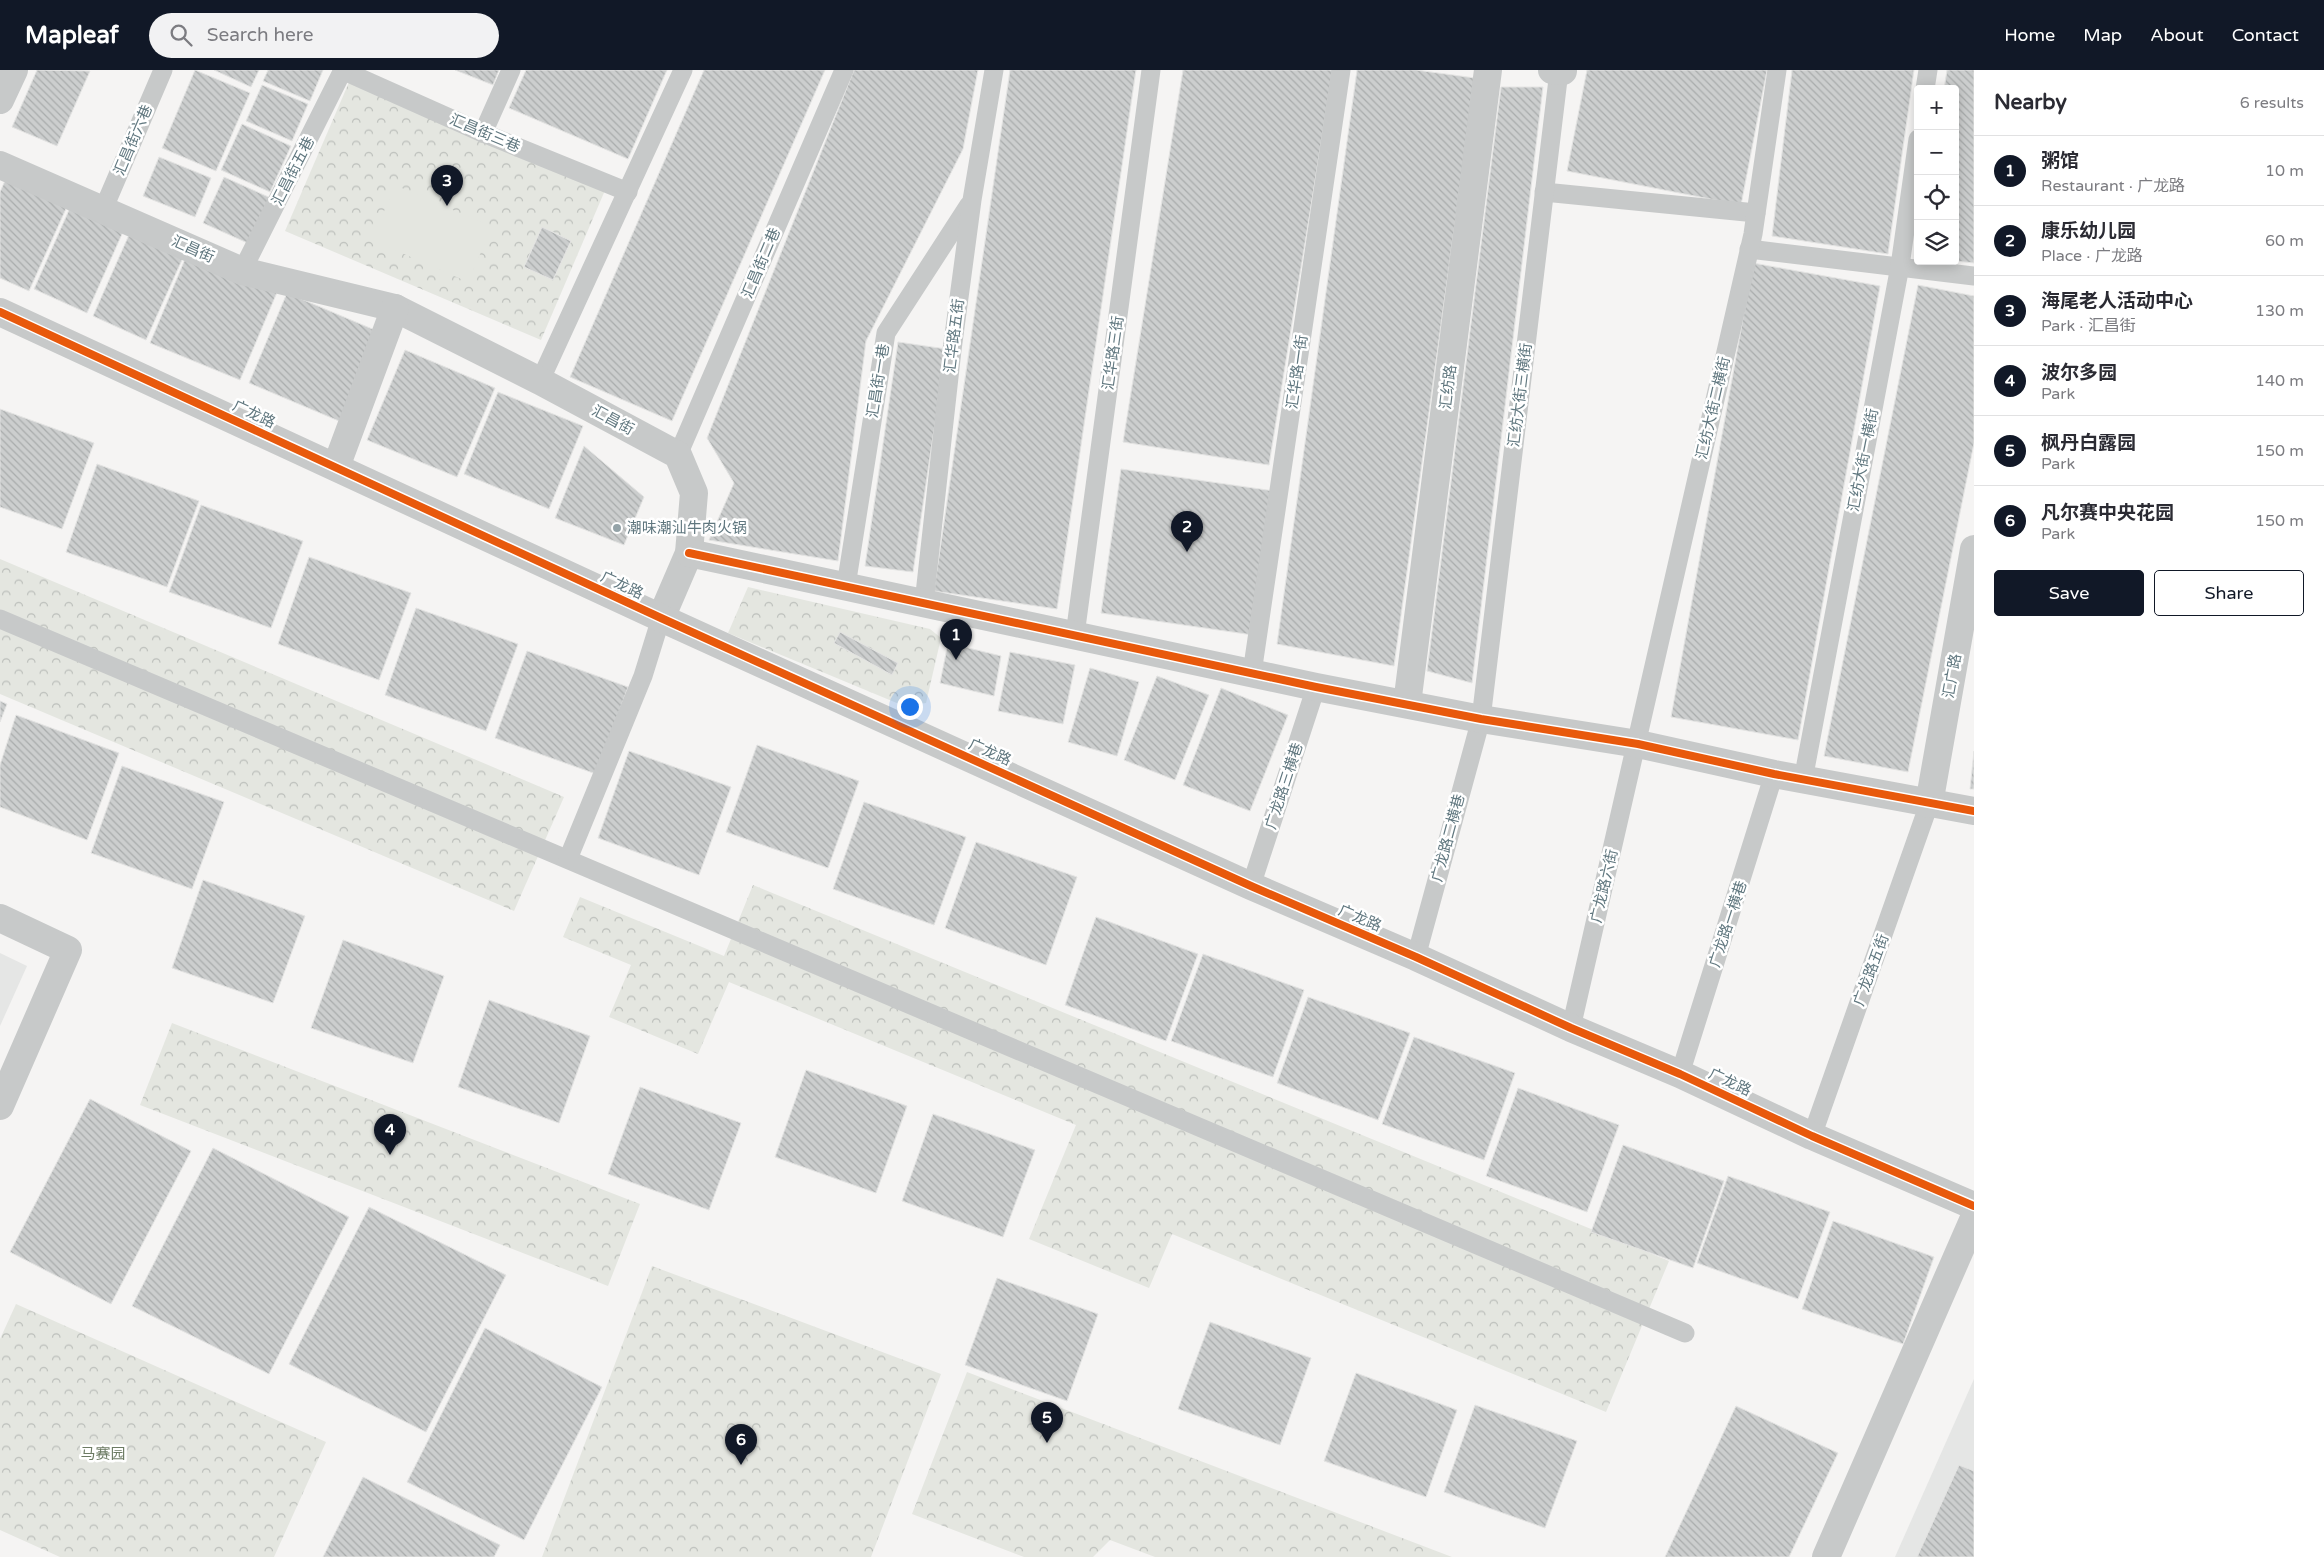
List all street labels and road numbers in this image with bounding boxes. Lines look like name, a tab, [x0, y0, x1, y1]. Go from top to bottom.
street label: 汇昌街六巷	[110, 102, 156, 178]
street label: 汇昌街三巷	[447, 110, 523, 156]
street label: 汇昌街五巷	[268, 133, 318, 209]
street label: 汇昌街二巷	[738, 225, 784, 301]
street label: 汇昌街	[169, 232, 217, 266]
street label: 汇华路五街	[940, 298, 968, 374]
street label: 汇华路三街	[1099, 315, 1127, 391]
street label: 汇华路一街	[1283, 334, 1311, 410]
street label: 汇纺大街三横街	[1505, 342, 1535, 448]
street label: 汇昌街一巷	[863, 343, 893, 419]
street label: 汇纺大街二横街	[1692, 355, 1734, 461]
street label: 汇纺路	[1436, 364, 1460, 410]
street label: 广龙路	[230, 396, 278, 432]
street label: 汇昌街	[589, 401, 637, 439]
street label: 汇纺大街一横街	[1844, 407, 1882, 513]
street label: 广龙路	[598, 567, 646, 603]
street label: 汇广路	[1939, 652, 1965, 700]
street label: 广龙路	[966, 735, 1014, 769]
street label: 广龙路三横巷	[1262, 740, 1306, 832]
street label: 广龙路二横巷	[1428, 792, 1468, 884]
street label: 广龙路六街	[1587, 847, 1621, 925]
street label: 广龙路一横巷	[1706, 878, 1750, 970]
street label: 广龙路	[1336, 901, 1384, 935]
street label: 广龙路五街	[1850, 932, 1892, 1008]
street label: 广龙路	[1706, 1064, 1754, 1100]

